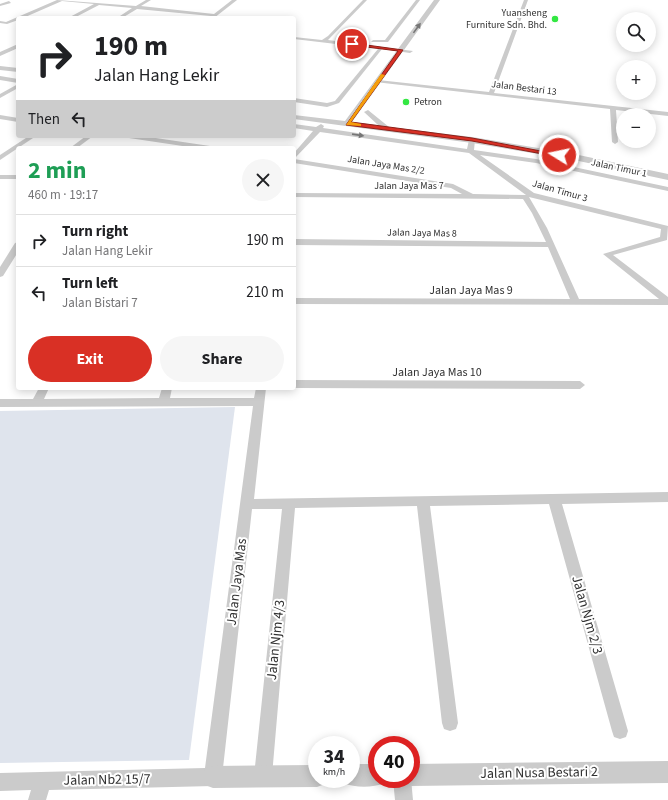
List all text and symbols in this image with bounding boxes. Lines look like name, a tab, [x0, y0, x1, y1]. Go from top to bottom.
place label: Yuansheng Furniture Sdn. Bhd.	[466, 6, 547, 32]
map controls	[616, 12, 656, 148]
button: search	[616, 12, 656, 52]
marker: Yuansheng Furniture Sdn. Bhd.	[550, 14, 560, 24]
one-way arrow	[413, 22, 421, 33]
text: 190 m	[94, 26, 168, 66]
pin	[335, 27, 369, 61]
icon: right	[28, 32, 80, 84]
icon: arrive	[341, 33, 363, 55]
button: +	[616, 60, 656, 100]
text: Jalan Hang Lekir	[94, 63, 219, 88]
street label: Jalan Bestari 13	[490, 77, 558, 99]
place label: Petron	[414, 95, 442, 109]
marker: Petron	[401, 97, 411, 107]
icon: left	[68, 108, 90, 130]
button: −	[616, 108, 656, 148]
text: Then	[28, 109, 60, 130]
one-way arrow	[351, 132, 364, 138]
position arrow	[538, 134, 580, 176]
street label: Jalan Jaya Mas 2/2	[346, 152, 426, 178]
text: 2 min	[28, 153, 86, 188]
street label: Jalan Timur 1	[590, 155, 648, 181]
button: close	[242, 159, 284, 201]
street label: Jalan Timur 3	[531, 176, 589, 206]
street label: Jalan Jaya Mas 7	[374, 179, 444, 193]
text: 460 m · 19:17	[28, 186, 98, 204]
text: Turn right	[62, 221, 128, 242]
street label: Jalan Jaya Mas 8	[387, 225, 457, 241]
icon: right	[28, 230, 50, 252]
text: 190 m	[246, 230, 284, 251]
text: Jalan Hang Lekir	[62, 242, 152, 260]
text: Turn left	[62, 273, 118, 294]
icon: left	[28, 282, 50, 304]
text: 210 m	[246, 282, 284, 303]
street label: Jalan Jaya Mas 9	[429, 282, 513, 299]
text: Jalan Bistari 7	[62, 294, 138, 312]
button: Exit	[28, 336, 152, 382]
button: Share	[160, 336, 284, 382]
street label: Jalan Jaya Mas 10	[392, 364, 482, 381]
street label: Jalan Jaya Mas	[222, 537, 252, 627]
street label: Jalan Njm 2/3	[566, 574, 608, 657]
street label: Jalan Njm 4/3	[262, 599, 290, 681]
speed limit sign: 40	[368, 736, 420, 788]
text: 34	[323, 743, 345, 771]
street label: Jalan Nusa Bestari 2	[480, 762, 598, 784]
text: km/h	[323, 765, 345, 779]
street label: Jalan Nb2 15/7	[63, 769, 151, 791]

